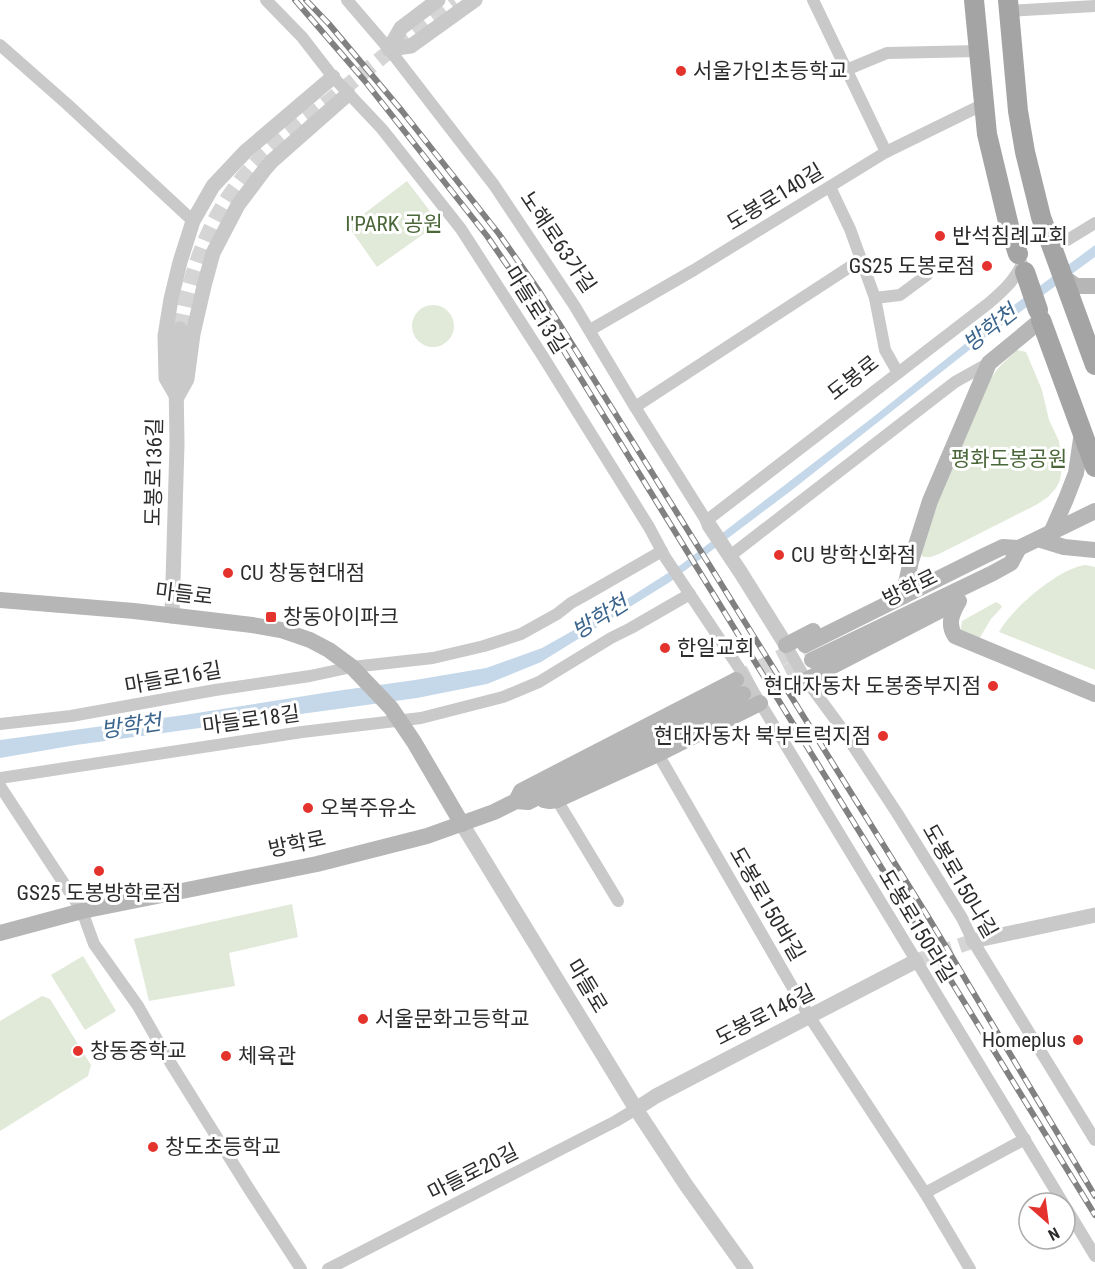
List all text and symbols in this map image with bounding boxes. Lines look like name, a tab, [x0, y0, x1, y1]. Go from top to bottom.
place label: 서울가인초등학교	[693, 59, 848, 83]
marker: 서울가인초등학교	[674, 64, 688, 78]
street label: 도봉로140길	[722, 159, 828, 235]
street label: 노해로63가길	[515, 187, 601, 297]
park label: I'PARK 공원	[345, 212, 443, 236]
place label: 반석침례교회	[952, 224, 1068, 248]
marker: 반석침례교회	[933, 229, 947, 243]
place label: GS25 도봉로점	[849, 254, 975, 278]
marker: GS25 도봉로점	[980, 259, 994, 273]
street label: 마들로13길	[500, 262, 572, 358]
water label: 방학천	[958, 298, 1024, 357]
street label: 도봉로	[823, 351, 883, 405]
street label: 도봉로136길	[141, 418, 167, 526]
park label: 평화도봉공원	[951, 447, 1067, 471]
place label: CU 방학신화점	[791, 543, 916, 567]
marker: CU 방학신화점	[772, 548, 786, 562]
place label: CU 창동현대점	[240, 561, 365, 585]
street label: 방학로	[879, 565, 941, 611]
marker: CU 창동현대점	[221, 566, 235, 580]
street label: 마들로	[154, 579, 214, 609]
water label: 방학천	[568, 589, 635, 644]
place label: 창동아이파크	[283, 605, 399, 629]
marker: 창동아이파크	[264, 610, 278, 624]
place label: 한일교회	[677, 636, 754, 660]
marker: 한일교회	[658, 641, 672, 655]
street label: 마들로16길	[123, 658, 223, 698]
place label: 현대자동차 도봉중부지점	[764, 674, 981, 698]
marker: 현대자동차 도봉중부지점	[986, 679, 1000, 693]
street label: 마들로18길	[201, 701, 301, 739]
water label: 방학천	[99, 709, 166, 743]
place label: 현대자동차 북부트럭지점	[654, 724, 871, 748]
marker: 현대자동차 북부트럭지점	[876, 729, 890, 743]
place label: 오복주유소	[320, 796, 417, 820]
marker: 오복주유소	[301, 801, 315, 815]
street label: 도봉로150나길	[918, 820, 1002, 942]
street label: 방학로	[266, 826, 328, 862]
street label: 도봉로150바길	[725, 843, 809, 965]
marker: GS25 도봉방학로점	[92, 864, 106, 878]
street label: 도봉로150라길	[874, 865, 960, 987]
place label: GS25 도봉방학로점	[17, 881, 181, 905]
street label: 마들로	[562, 955, 612, 1017]
street label: 도봉로146길	[711, 980, 819, 1050]
place label: 서울문화고등학교	[375, 1007, 530, 1031]
marker: 서울문화고등학교	[356, 1012, 370, 1026]
place label: Homeplus	[982, 1028, 1066, 1052]
marker: Homeplus	[1071, 1033, 1085, 1047]
place label: 창동중학교	[90, 1039, 187, 1063]
marker: 창동중학교	[71, 1044, 85, 1058]
place label: 체육관	[238, 1044, 296, 1068]
marker: 체육관	[219, 1049, 233, 1063]
place label: 창도초등학교	[165, 1135, 281, 1159]
street label: 마들로20길	[424, 1139, 522, 1205]
marker: 창도초등학교	[146, 1140, 160, 1154]
north arrow	[1017, 1191, 1077, 1251]
text: N	[1045, 1223, 1063, 1244]

